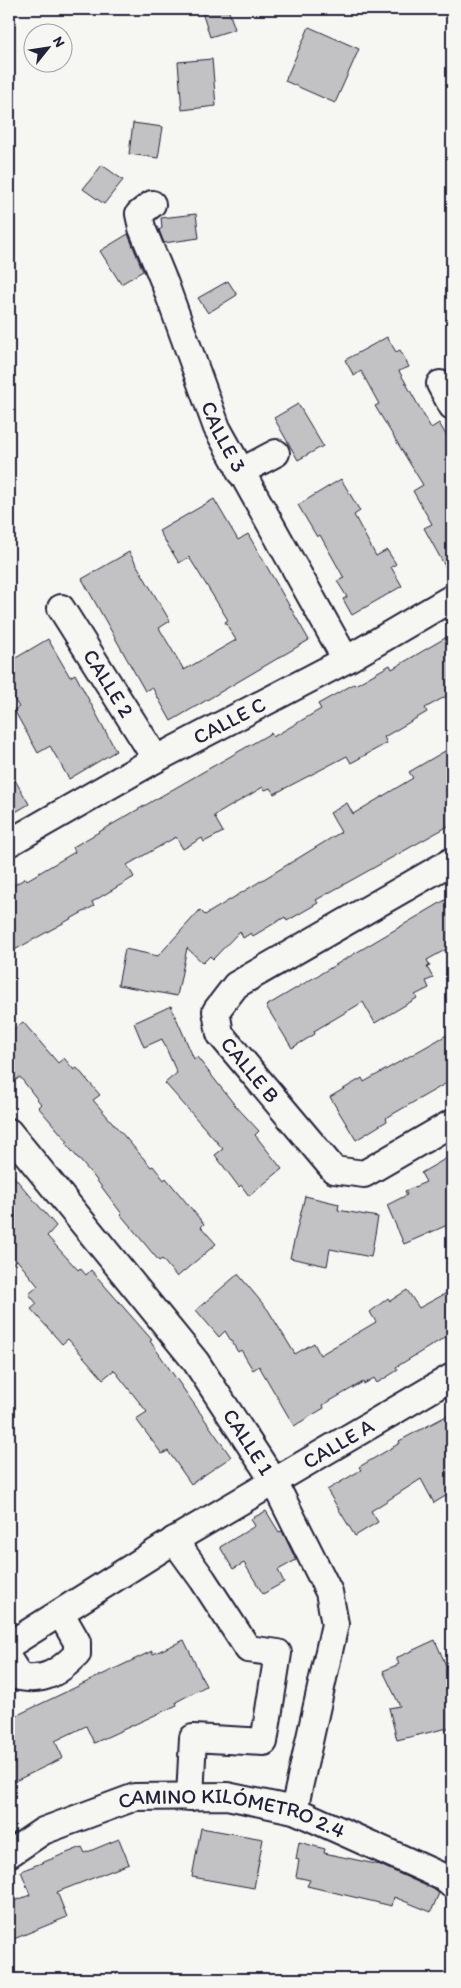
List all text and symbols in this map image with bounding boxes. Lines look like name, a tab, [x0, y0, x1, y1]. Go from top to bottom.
north arrow	[22, 22, 72, 72]
text: N	[49, 33, 69, 50]
street label: CALLE 3	[196, 398, 252, 476]
street label: CALLE 2	[78, 644, 140, 722]
street label: CALLE C	[189, 691, 270, 749]
street label: CALLE B	[216, 1032, 285, 1108]
street label: CALLE 1	[218, 1404, 280, 1480]
street label: CALLE A	[298, 1412, 379, 1474]
street label: CAMINO KILÓMETRO 2.4	[114, 1782, 349, 1843]

